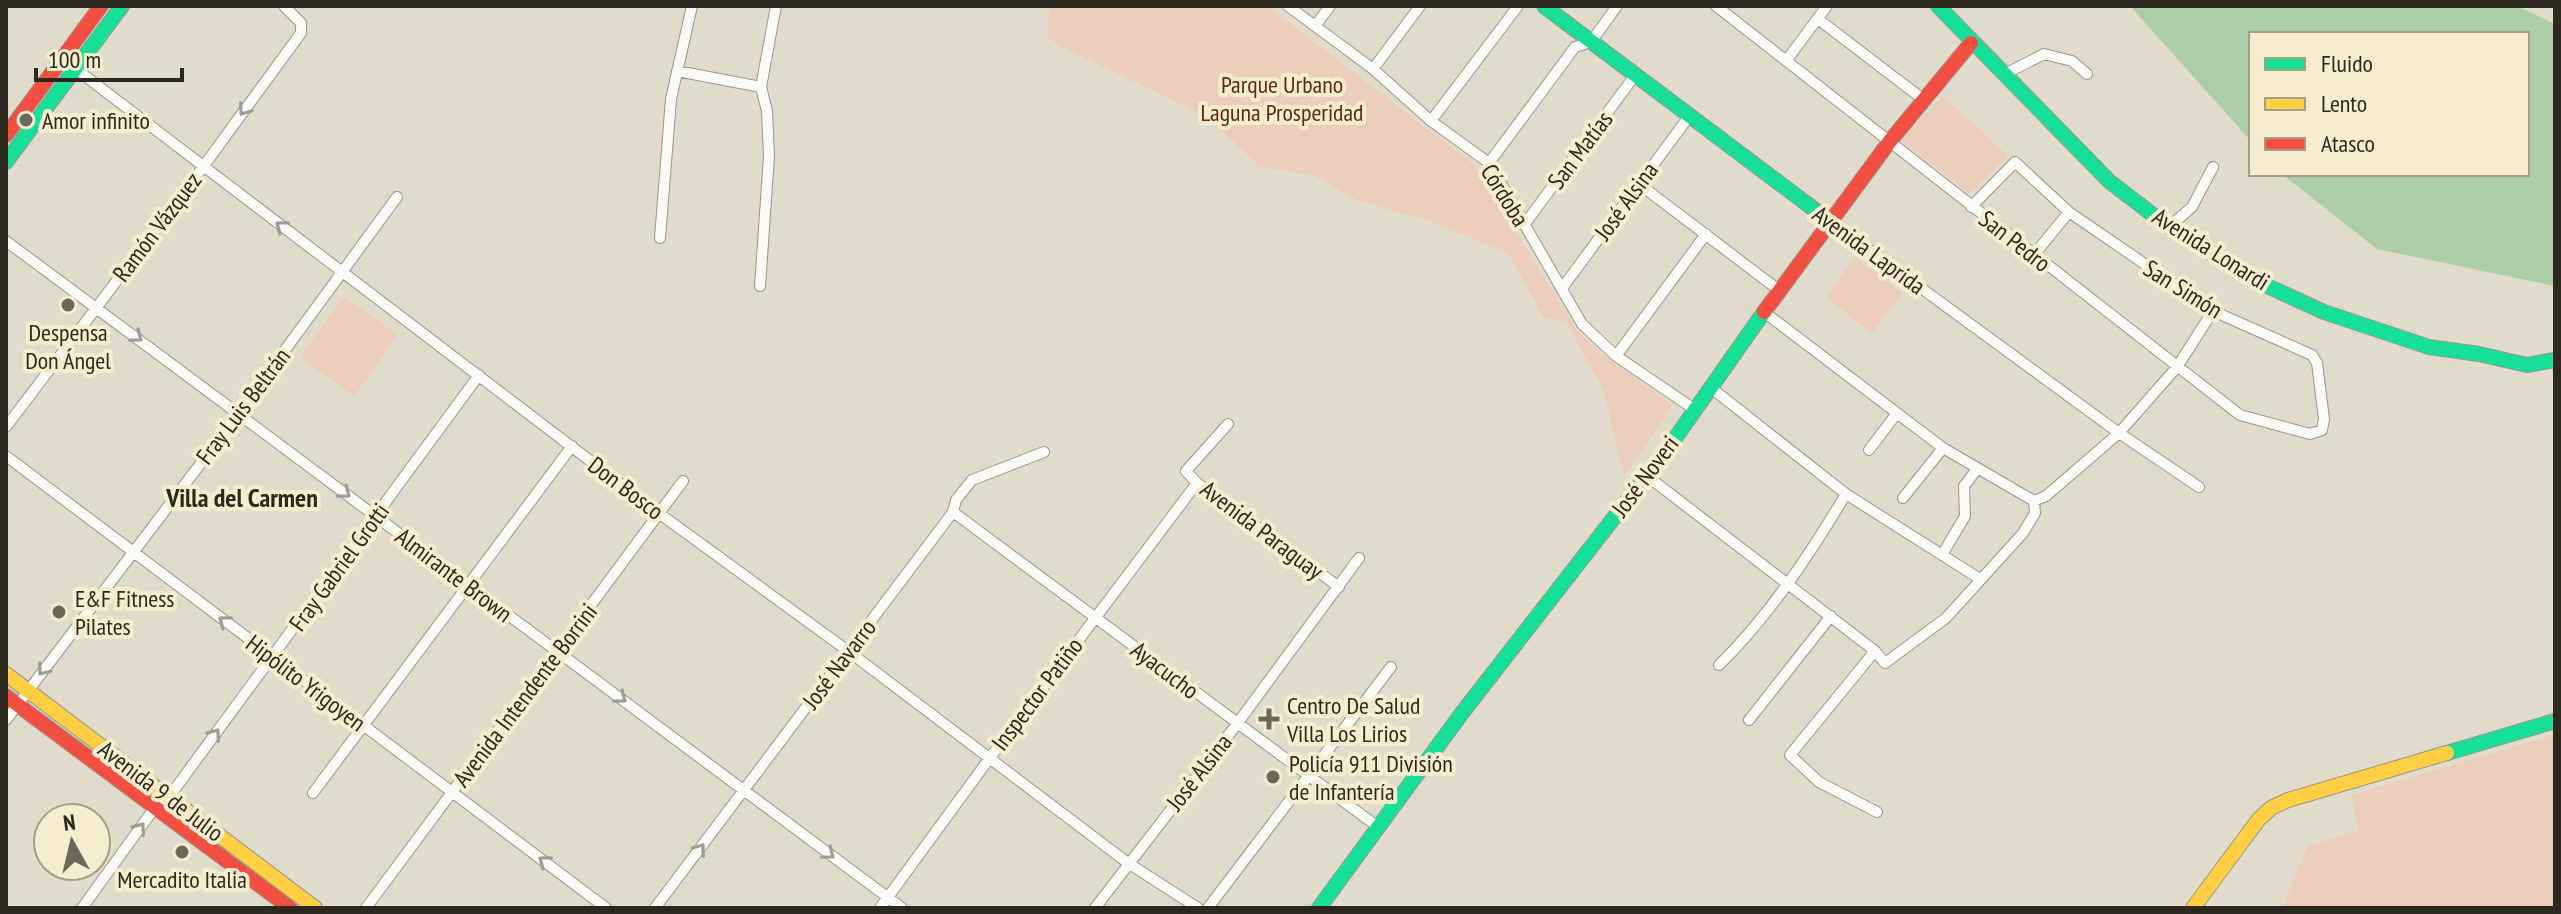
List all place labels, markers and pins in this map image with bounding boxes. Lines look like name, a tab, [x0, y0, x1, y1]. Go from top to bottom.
place label: Amor infinito	[42, 105, 150, 136]
marker: Amor infinito	[17, 111, 35, 129]
marker: Despensa Don Ángel	[59, 296, 77, 314]
place label: Despensa Don Ángel	[25, 317, 111, 376]
place label: E&F Fitness Pilates	[75, 583, 174, 642]
marker: E&F Fitness Pilates	[50, 603, 68, 621]
place label: Centro De Salud Villa Los Lirios	[1286, 690, 1420, 749]
marker: Centro De Salud Villa Los Lirios	[1258, 708, 1280, 730]
place label: Policía 911 División de Infantería	[1289, 748, 1453, 807]
marker: Policía 911 División de Infantería	[1264, 768, 1282, 786]
marker: Mercadito Italia	[173, 843, 191, 861]
place label: Mercadito Italia	[117, 864, 247, 895]

